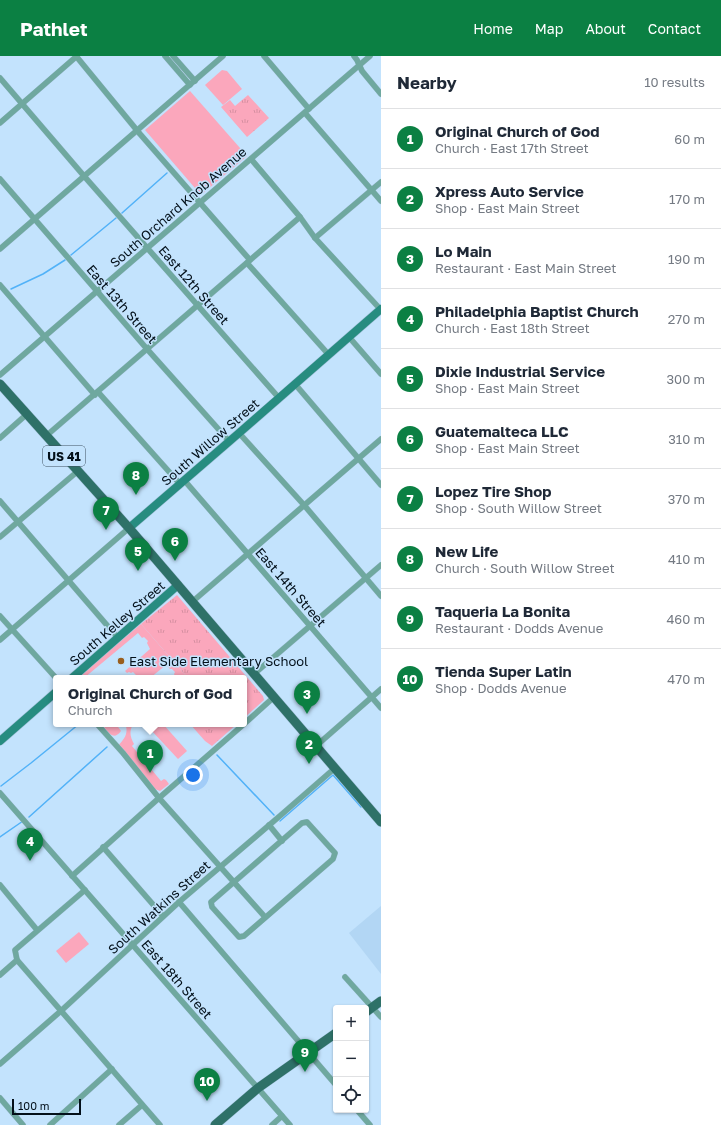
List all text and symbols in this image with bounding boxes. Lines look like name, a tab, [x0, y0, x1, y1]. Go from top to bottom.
text: Pathlet	[20, 17, 88, 40]
text: Home	[473, 20, 513, 37]
text: Map	[535, 20, 563, 37]
text: About	[585, 20, 626, 37]
text: Contact	[648, 20, 701, 37]
text: Nearby	[397, 72, 457, 93]
text: 10 results	[644, 74, 705, 90]
text: Original Church of God	[435, 122, 600, 140]
text: 1	[407, 131, 413, 147]
text: 60 m	[674, 131, 705, 147]
text: Church · East 17th Street	[435, 140, 589, 156]
street label: South Orchard Knob Avenue	[107, 143, 249, 271]
text: Xpress Auto Service	[435, 182, 584, 200]
text: 2	[406, 191, 414, 207]
text: 170 m	[669, 191, 705, 207]
text: Shop · East Main Street	[435, 200, 580, 216]
street label: East 12th Street	[155, 242, 233, 328]
text: Lo Main	[435, 242, 492, 260]
text: 3	[406, 251, 414, 267]
text: 190 m	[668, 251, 705, 267]
text: Restaurant · East Main Street	[435, 260, 617, 276]
street label: East 13th Street	[83, 261, 161, 347]
text: Philadelphia Baptist Church	[435, 302, 639, 320]
text: 4	[406, 311, 414, 327]
text: 270 m	[668, 311, 705, 327]
text: Church · East 18th Street	[435, 320, 590, 336]
text: Dixie Industrial Service	[435, 362, 605, 380]
text: 5	[406, 371, 414, 387]
text: 300 m	[667, 371, 705, 387]
text: Shop · East Main Street	[435, 380, 580, 396]
street label: South Willow Street	[158, 395, 262, 489]
text: Guatemalteca LLC	[435, 422, 569, 440]
text: 6	[406, 431, 414, 447]
text: 310 m	[668, 431, 705, 447]
text: Shop · East Main Street	[435, 440, 580, 456]
road number: US 41	[43, 446, 85, 466]
pin: 8	[123, 462, 149, 495]
text: Lopez Tire Shop	[435, 482, 551, 500]
text: 7	[406, 491, 414, 507]
text: 370 m	[668, 491, 705, 507]
pin: 7	[93, 497, 119, 530]
text: Shop · South Willow Street	[435, 500, 602, 516]
pin: 6	[162, 528, 188, 561]
pin: 5	[125, 538, 151, 571]
text: New Life	[435, 542, 498, 560]
street label: East 14th Street	[252, 544, 330, 630]
text: 8	[406, 551, 414, 567]
text: 410 m	[668, 551, 705, 567]
text: Church · South Willow Street	[435, 560, 615, 576]
street label: South Kelley Street	[66, 577, 168, 669]
text: Taqueria La Bonita	[435, 602, 570, 620]
text: 9	[406, 611, 414, 627]
text: 460 m	[666, 611, 705, 627]
text: Restaurant · Dodds Avenue	[435, 620, 603, 636]
place label: East Side Elementary School	[129, 653, 308, 669]
marker: East Side Elementary School	[116, 656, 126, 666]
text: Tienda Super Latin	[435, 662, 572, 680]
text: 10	[402, 671, 418, 687]
text: 470 m	[667, 671, 705, 687]
popup	[53, 675, 247, 727]
text: Shop · Dodds Avenue	[435, 680, 566, 696]
pin: 3	[294, 681, 320, 714]
text: Original Church of God	[68, 684, 232, 702]
text: Church	[68, 702, 112, 718]
pin: 2	[296, 731, 322, 764]
pin: 1	[137, 740, 163, 773]
your location	[183, 765, 203, 785]
pin: 4	[17, 828, 43, 861]
street label: South Watkins Street	[105, 857, 213, 957]
street label: East 18th Street	[138, 936, 216, 1022]
map controls	[333, 1005, 369, 1113]
button: +	[333, 1005, 369, 1041]
pin: 9	[292, 1039, 318, 1072]
button: −	[333, 1041, 369, 1077]
pin: 10	[194, 1068, 220, 1101]
button: locate	[333, 1077, 369, 1113]
scale bar	[12, 1097, 81, 1116]
text: 100 m	[18, 1099, 49, 1112]

